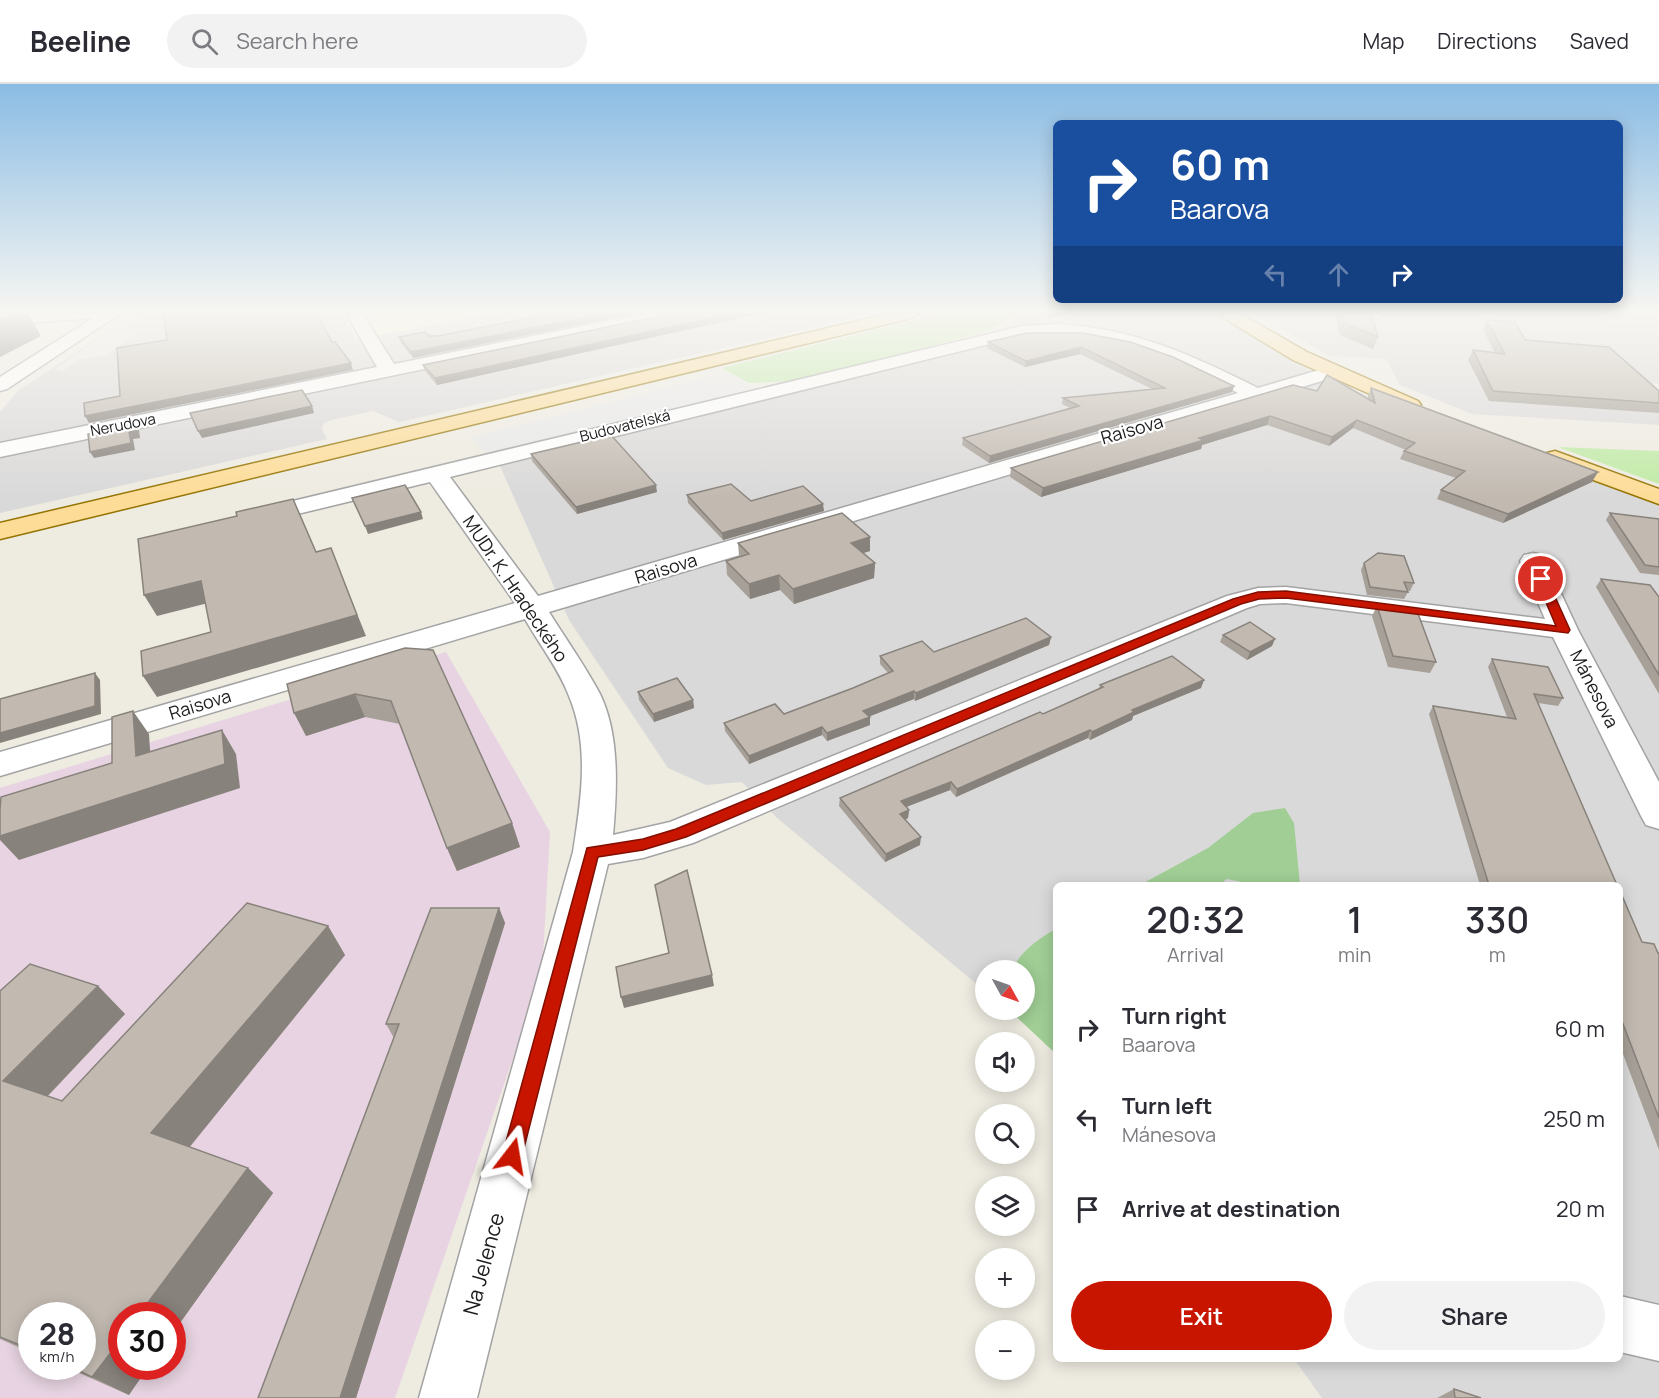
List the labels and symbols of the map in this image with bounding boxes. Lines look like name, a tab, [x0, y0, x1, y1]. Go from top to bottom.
street label: Budovatelská	[577, 404, 672, 447]
street label: Nerudova	[88, 408, 157, 441]
street label: Raisova	[1098, 409, 1166, 449]
street label: MUDr. K. Hradeckého	[458, 510, 574, 666]
street label: Raisova	[632, 547, 700, 589]
pin	[1515, 553, 1566, 604]
street label: Mánesova	[1565, 645, 1625, 732]
street label: Raisova	[166, 683, 234, 725]
north arrow	[975, 960, 1035, 1020]
position arrow	[480, 1124, 544, 1188]
street label: Na Jelence	[456, 1209, 510, 1318]
speed limit sign: 30	[108, 1302, 186, 1380]

